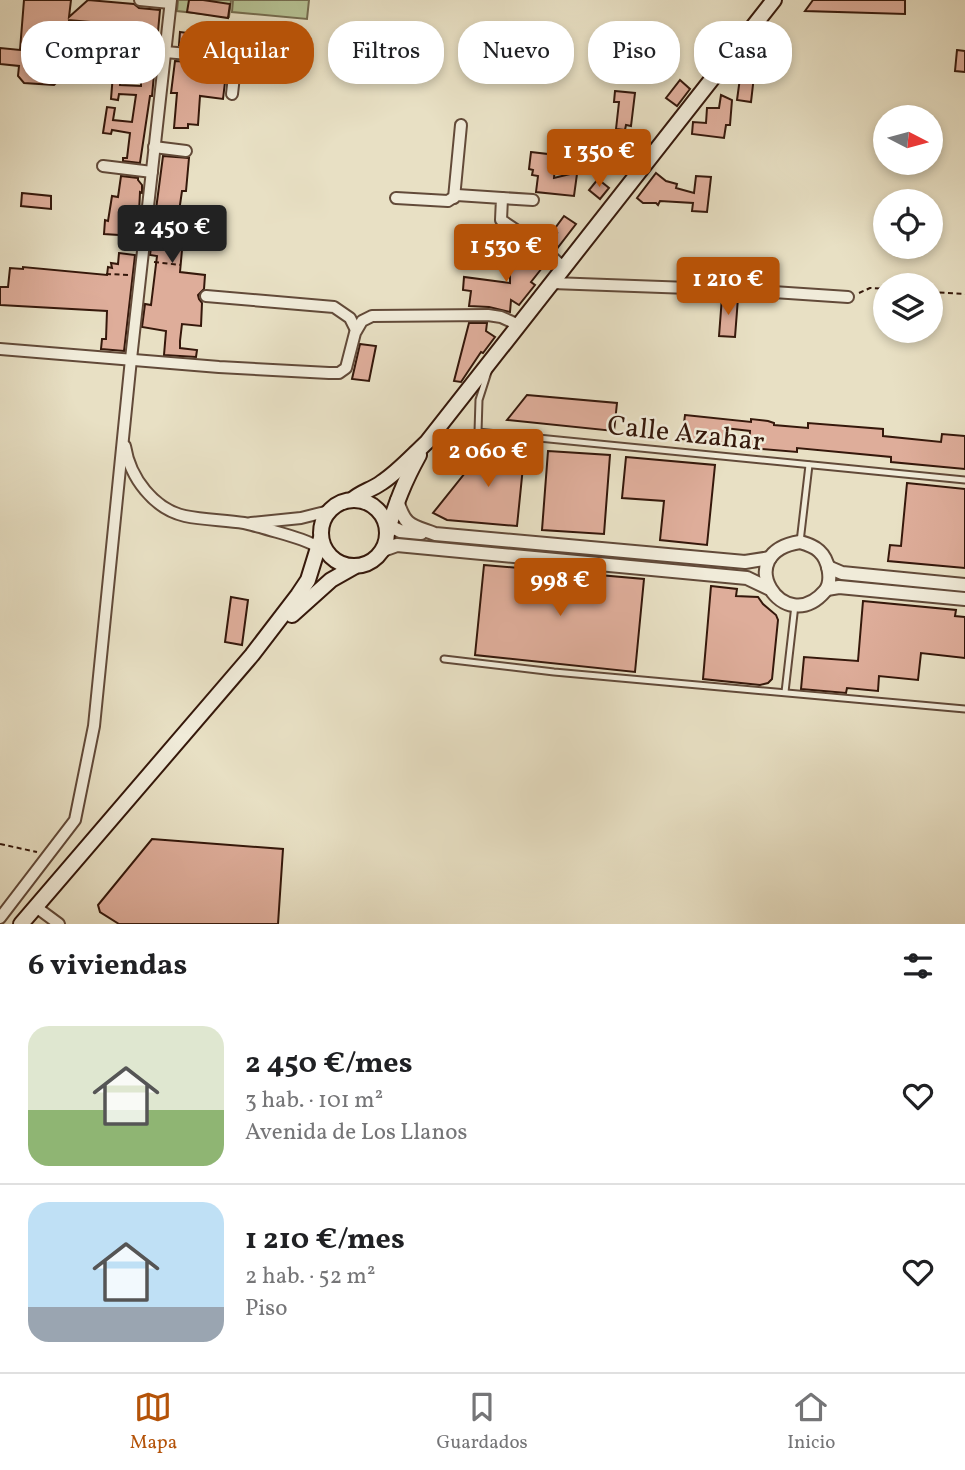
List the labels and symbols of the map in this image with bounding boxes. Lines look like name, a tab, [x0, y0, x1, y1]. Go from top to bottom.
north arrow	[873, 105, 943, 175]
pin: 1 350 €	[534, 130, 664, 189]
pin: 2 450 €	[107, 205, 237, 265]
pin: 1 530 €	[441, 224, 571, 284]
pin: 1 210 €	[663, 258, 793, 317]
street label: Calle Azahar	[605, 407, 767, 462]
pin: 2 060 €	[423, 430, 553, 489]
pin: 998 €	[511, 558, 609, 618]

